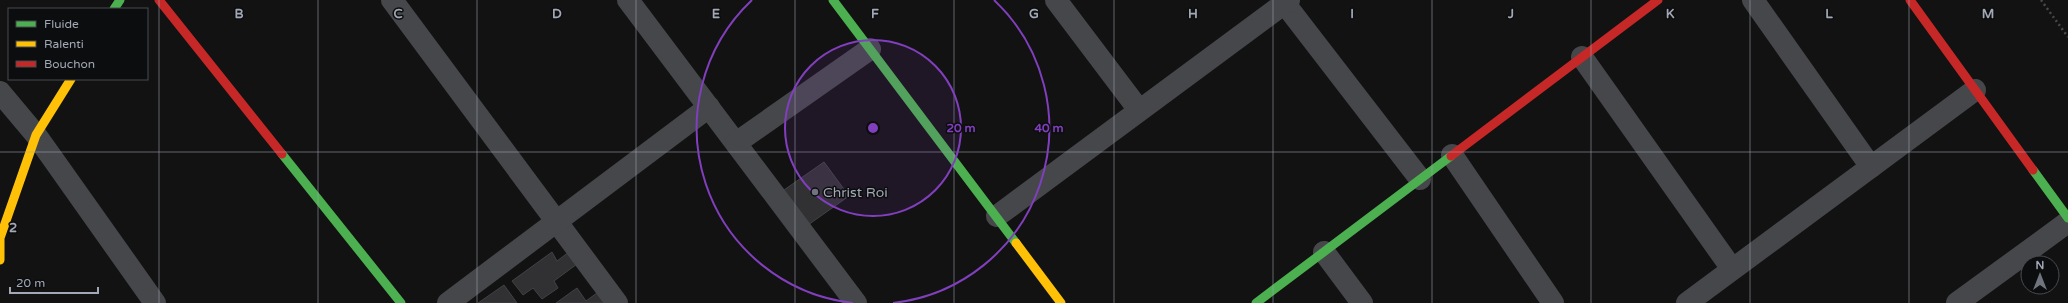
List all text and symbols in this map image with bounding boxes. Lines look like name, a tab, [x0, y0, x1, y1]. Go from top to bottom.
text: B	[234, 6, 244, 22]
text: C	[393, 6, 403, 22]
text: D	[552, 6, 562, 22]
text: E	[712, 6, 720, 22]
text: F	[871, 6, 879, 22]
text: G	[1029, 6, 1039, 22]
text: H	[1188, 6, 1198, 22]
text: I	[1350, 6, 1354, 22]
text: J	[1507, 6, 1514, 22]
text: K	[1666, 6, 1675, 22]
text: L	[1825, 6, 1833, 22]
text: M	[1982, 6, 1994, 22]
legend	[8, 8, 148, 80]
text: Fluide	[44, 17, 79, 31]
text: Ralenti	[44, 37, 84, 51]
text: Bouchon	[44, 57, 95, 71]
centre of rings	[866, 121, 880, 135]
text: 20 m	[946, 121, 976, 135]
text: 40 m	[1034, 121, 1064, 135]
place label: Christ Roi	[823, 184, 888, 201]
marker: Christ Roi	[810, 187, 820, 197]
text: 2	[9, 220, 17, 236]
north arrow	[2020, 255, 2060, 295]
text: N	[2036, 259, 2044, 272]
scale bar	[10, 269, 98, 295]
text: 20 m	[16, 276, 45, 290]

